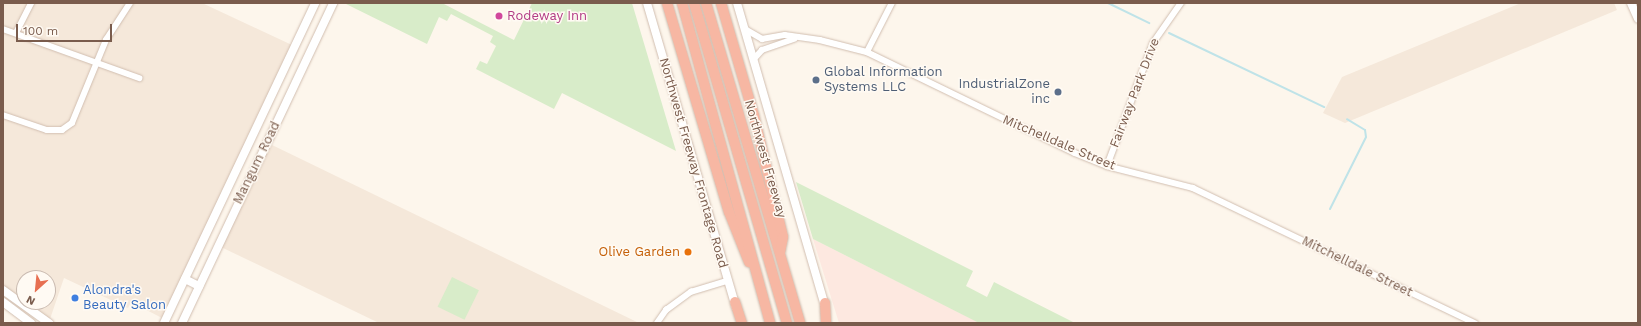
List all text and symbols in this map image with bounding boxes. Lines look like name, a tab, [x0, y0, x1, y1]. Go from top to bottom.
place label: Rodeway Inn	[507, 8, 587, 24]
marker: Rodeway Inn	[494, 11, 504, 21]
scale bar	[18, 16, 114, 42]
text: 100 m	[23, 24, 58, 38]
street label: Fairway Park Drive	[1107, 36, 1163, 150]
street label: Northwest Freeway Frontage Road	[655, 56, 731, 270]
place label: Global Information Systems LLC	[824, 65, 943, 96]
marker: Global Information Systems LLC	[811, 75, 821, 85]
place label: IndustrialZone inc	[958, 77, 1050, 108]
marker: IndustrialZone inc	[1053, 87, 1063, 97]
street label: Northwest Freeway	[741, 98, 789, 220]
street label: Mitchelldale Street	[1000, 112, 1118, 174]
street label: Mangum Road	[230, 119, 284, 207]
street label: Mitchelldale Street	[1299, 233, 1415, 301]
place label: Olive Garden	[599, 244, 680, 260]
marker: Olive Garden	[683, 247, 693, 257]
north arrow	[16, 270, 56, 310]
place label: Alondra's Beauty Salon	[83, 283, 166, 314]
text: N	[24, 293, 37, 308]
marker: Alondra's Beauty Salon	[70, 293, 80, 303]

